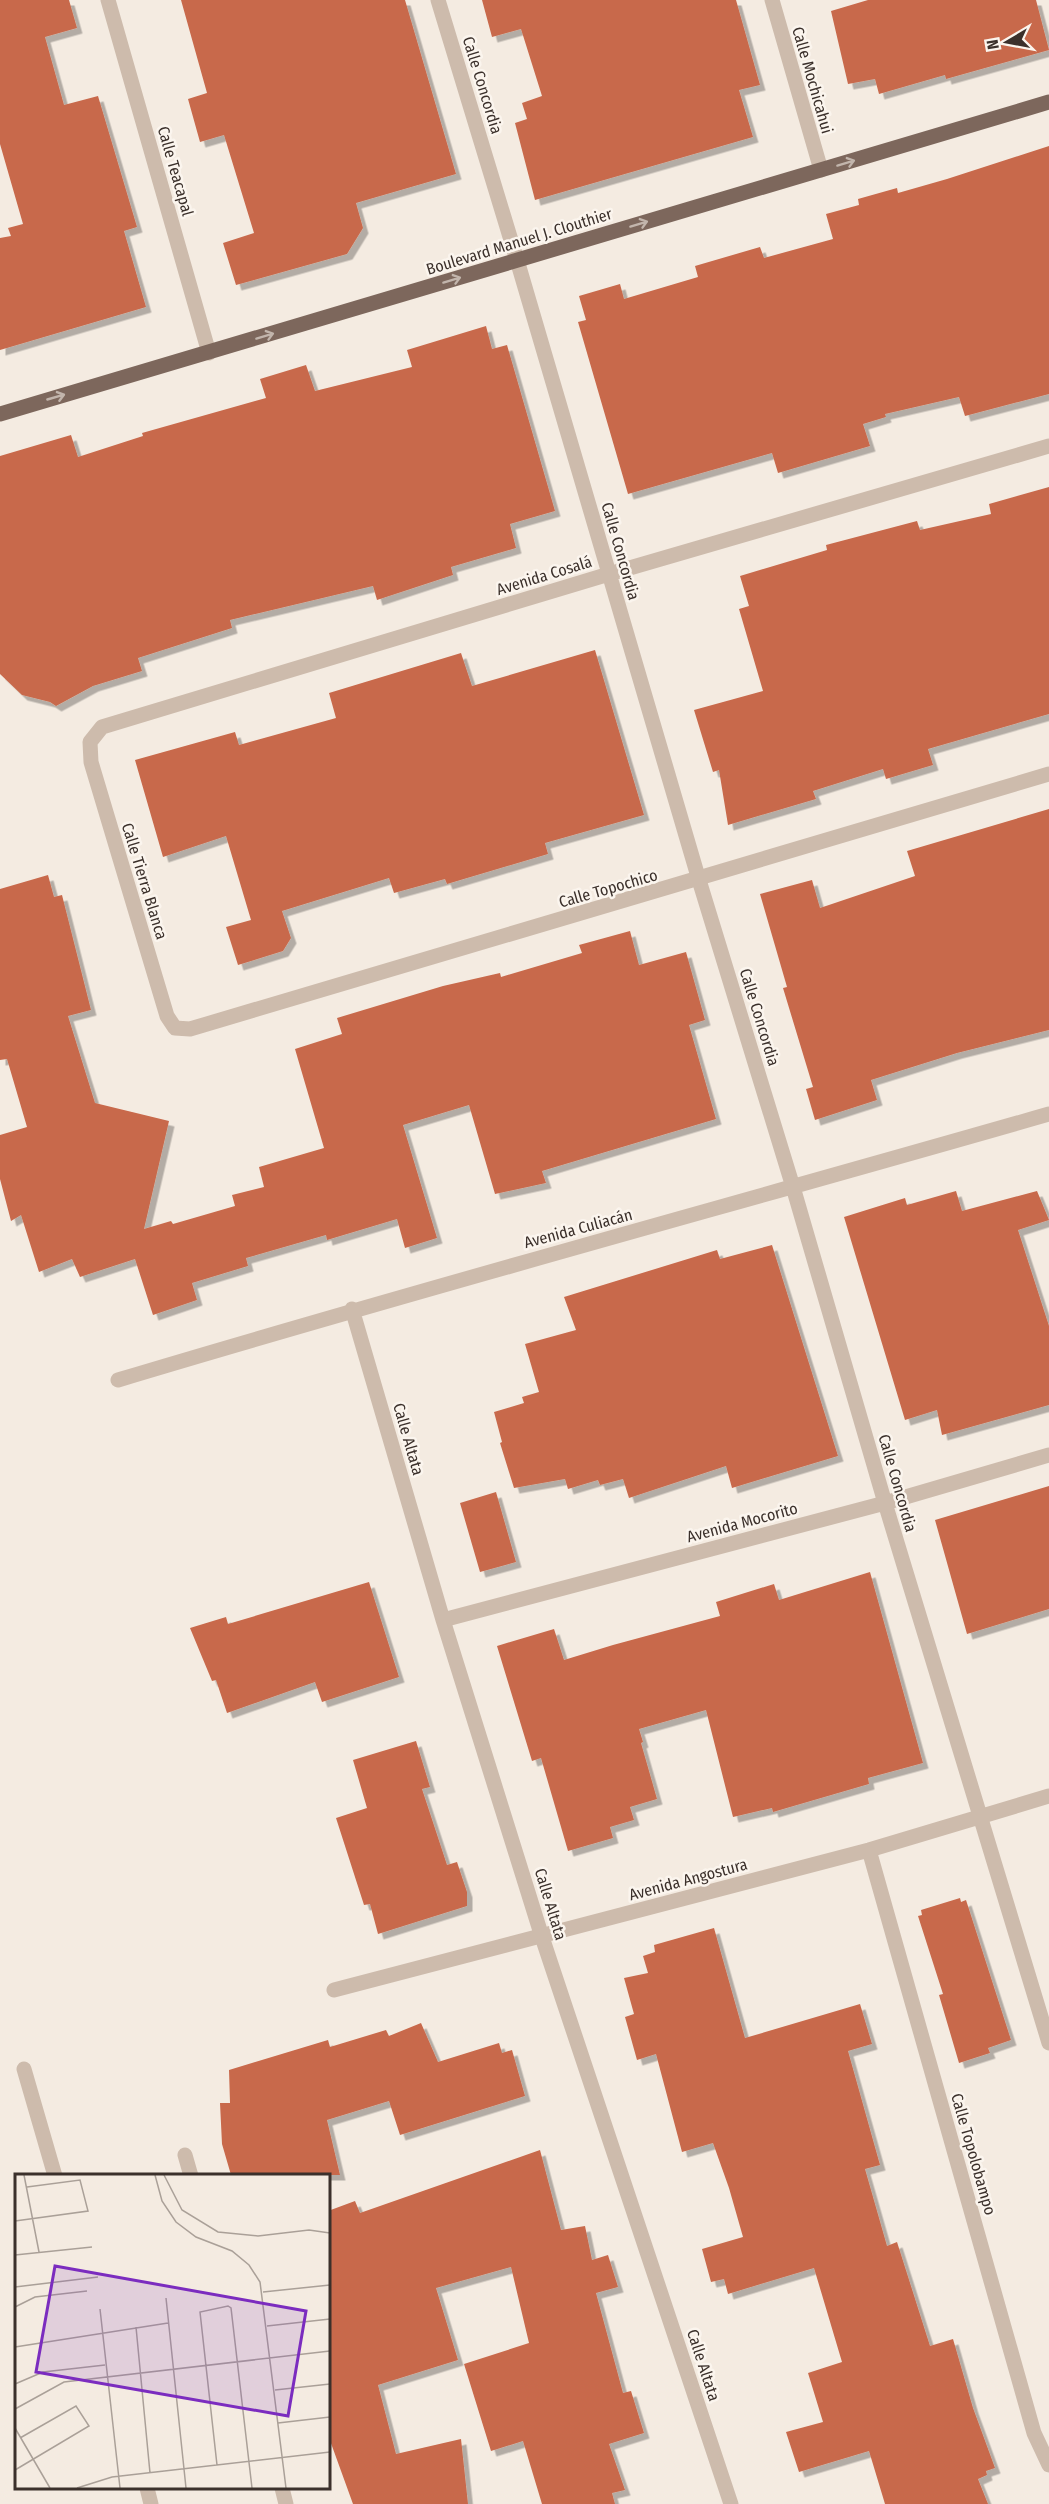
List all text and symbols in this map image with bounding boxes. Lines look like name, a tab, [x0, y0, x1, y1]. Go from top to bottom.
north arrow	[977, 12, 1037, 72]
street label: Calle Mochicahui	[788, 25, 837, 136]
street label: Calle Concordia	[459, 34, 506, 136]
text: N	[983, 38, 1003, 51]
street label: Calle Teacapal	[154, 124, 197, 218]
one-way arrow	[836, 157, 855, 168]
street label: Boulevard Manuel J. Clouthier	[424, 204, 615, 279]
one-way arrow	[629, 218, 648, 229]
one-way arrow	[442, 274, 461, 285]
one-way arrow	[255, 330, 274, 341]
one-way arrow	[46, 391, 65, 402]
street label: Calle Concordia	[597, 500, 644, 602]
street label: Avenida Cosalá	[494, 552, 594, 599]
street label: Calle Tierra Blanca	[118, 821, 171, 942]
street label: Calle Topochico	[557, 865, 660, 912]
street label: Calle Concordia	[736, 966, 783, 1068]
street label: Avenida Culiacán	[522, 1205, 634, 1252]
street label: Calle Altata	[389, 1401, 428, 1478]
street label: Calle Concordia	[874, 1432, 921, 1534]
street label: Avenida Mocorito	[685, 1499, 800, 1546]
street label: Avenida Angostura	[627, 1854, 750, 1904]
street label: Calle Altata	[531, 1866, 571, 1943]
street label: Calle Topolobampo	[947, 2091, 1000, 2217]
inset map	[15, 2174, 330, 2489]
street label: Calle Altata	[683, 2327, 724, 2404]

